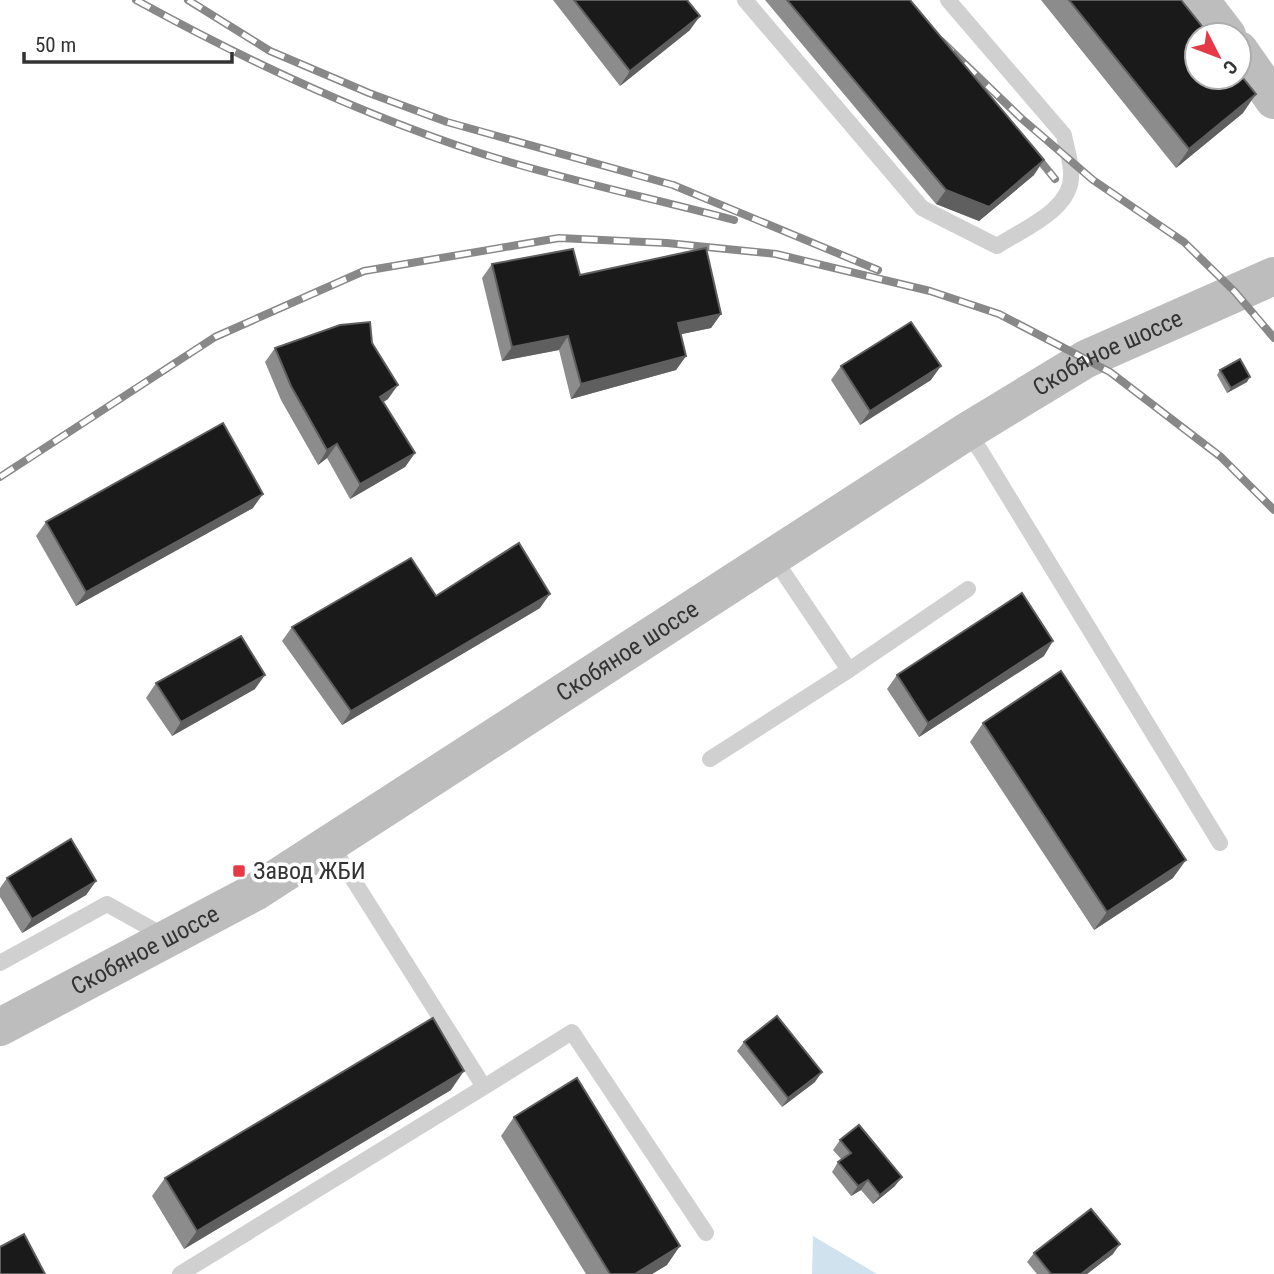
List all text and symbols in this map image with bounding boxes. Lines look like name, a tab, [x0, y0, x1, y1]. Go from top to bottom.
scale bar	[24, 21, 233, 65]
north arrow	[1183, 21, 1253, 91]
text: 50 m	[35, 33, 76, 57]
text: С	[1218, 55, 1242, 79]
street label: Скобяное шоссе	[1028, 304, 1187, 402]
street label: Скобяное шоссе	[551, 595, 704, 707]
place label: Завод ЖБИ	[253, 857, 366, 885]
marker: Завод ЖБИ	[231, 863, 247, 879]
street label: Скобяное шоссе	[66, 900, 224, 1001]

